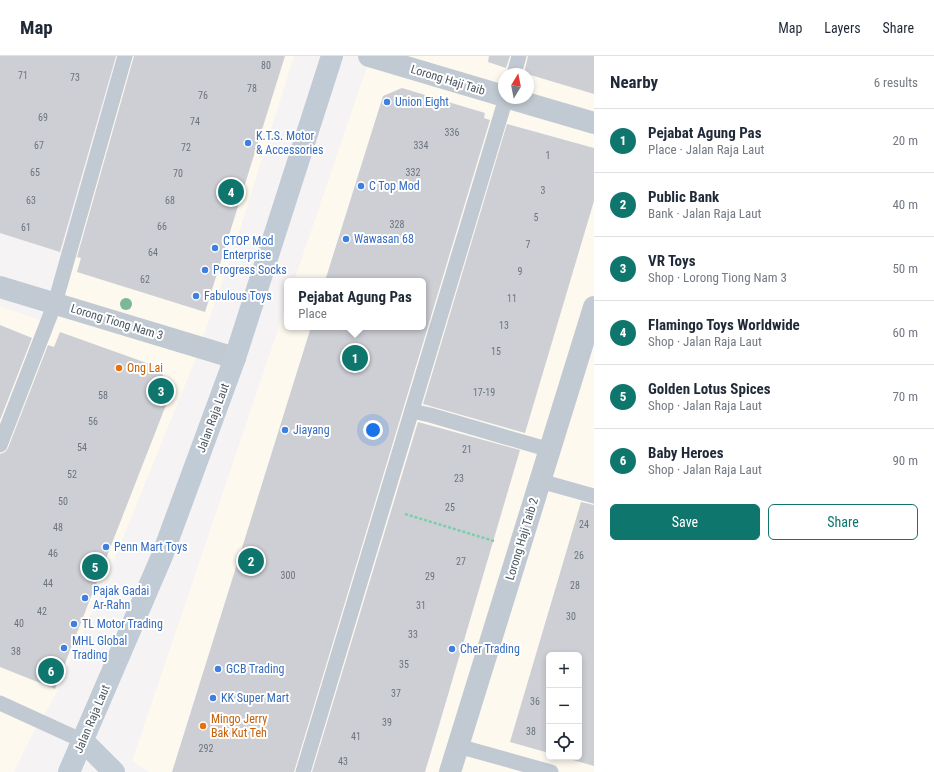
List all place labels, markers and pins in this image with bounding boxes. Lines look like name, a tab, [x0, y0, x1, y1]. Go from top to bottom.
place label: Union Eight	[395, 95, 449, 109]
marker: Union Eight	[382, 97, 392, 107]
place label: K.T.S. Motor & Accessories	[256, 129, 323, 157]
marker: K.T.S. Motor & Accessories	[243, 138, 253, 148]
pin: 4	[218, 177, 244, 207]
place label: C Top Mod	[369, 179, 420, 193]
marker: C Top Mod	[356, 181, 366, 191]
place label: Wawasan 68	[354, 232, 414, 246]
place label: CTOP Mod Enterprise	[223, 234, 273, 262]
marker: Wawasan 68	[341, 234, 351, 244]
marker: CTOP Mod Enterprise	[210, 243, 220, 253]
place label: Progress Socks	[213, 263, 287, 277]
marker: Progress Socks	[200, 265, 210, 275]
place label: Fabulous Toys	[204, 289, 272, 303]
marker: Fabulous Toys	[191, 291, 201, 301]
pin: 1	[342, 343, 368, 373]
place label: Ong Lai	[127, 361, 163, 375]
marker: Ong Lai	[114, 363, 124, 373]
pin: 3	[148, 376, 174, 406]
place label: Jiayang	[293, 423, 330, 437]
marker: Jiayang	[280, 425, 290, 435]
place label: Penn Mart Toys	[114, 540, 187, 554]
marker: Penn Mart Toys	[101, 542, 111, 552]
pin: 2	[238, 546, 264, 576]
pin: 5	[82, 552, 108, 582]
place label: Pajak Gadai Ar-Rahn	[93, 584, 149, 612]
marker: Pajak Gadai Ar-Rahn	[80, 593, 90, 603]
place label: TL Motor Trading	[82, 617, 163, 631]
marker: TL Motor Trading	[69, 619, 79, 629]
place label: MHL Global Trading	[72, 634, 127, 662]
place label: Cher Trading	[460, 642, 520, 656]
marker: MHL Global Trading	[59, 643, 69, 653]
marker: Cher Trading	[447, 644, 457, 654]
pin: 6	[38, 656, 64, 686]
place label: GCB Trading	[226, 662, 284, 676]
marker: GCB Trading	[213, 664, 223, 674]
place label: KK Super Mart	[221, 691, 290, 705]
marker: KK Super Mart	[208, 693, 218, 703]
place label: Mingo Jerry Bak Kut Teh	[211, 712, 267, 740]
marker: Mingo Jerry Bak Kut Teh	[198, 721, 208, 731]

